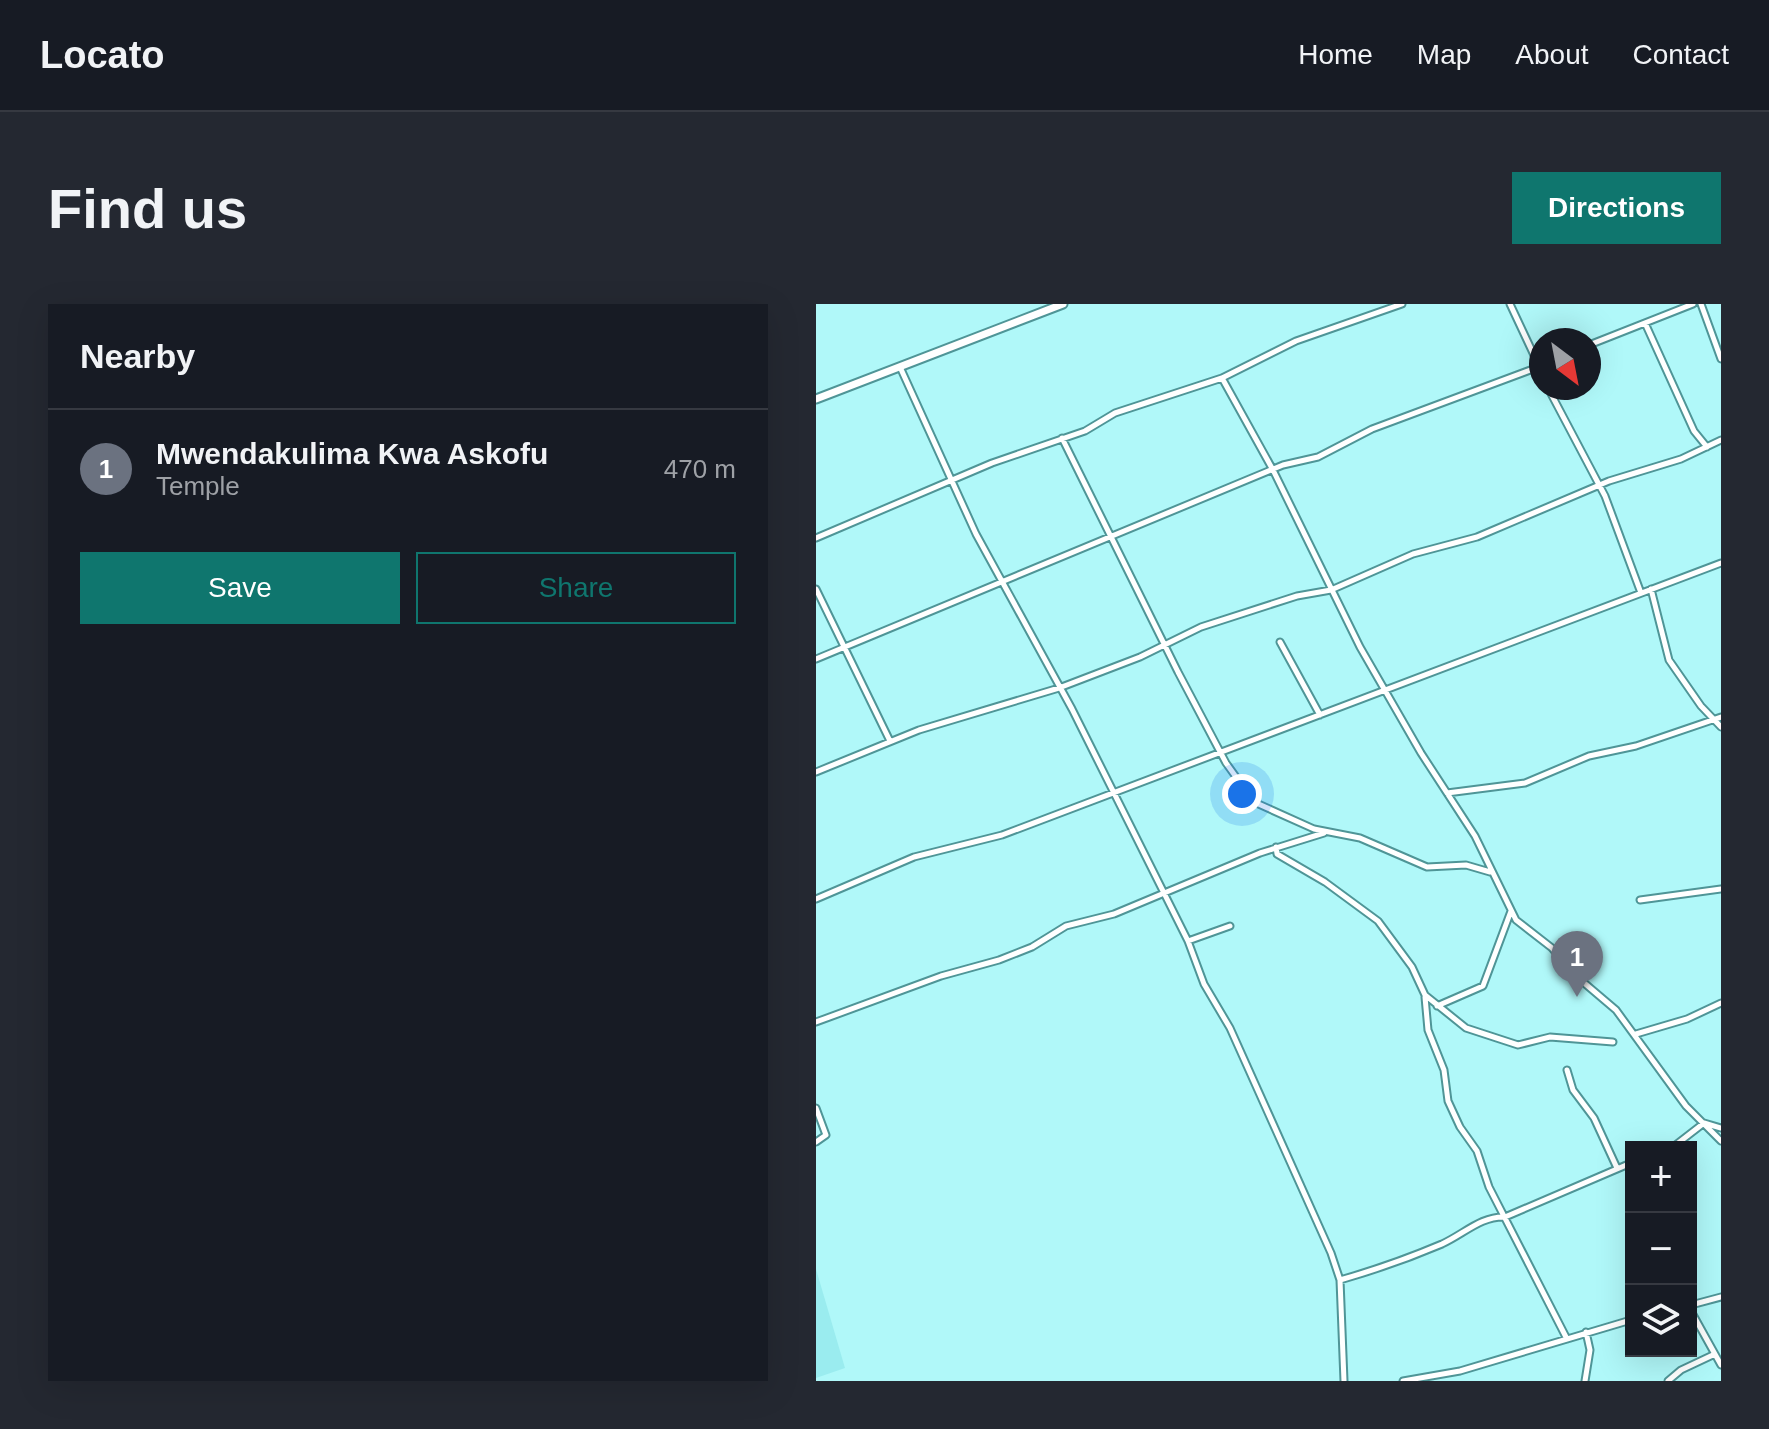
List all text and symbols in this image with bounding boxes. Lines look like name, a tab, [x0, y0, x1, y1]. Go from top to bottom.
text: Locato	[40, 34, 165, 76]
text: Home	[1298, 39, 1373, 70]
text: Map	[1417, 39, 1471, 70]
text: About	[1515, 39, 1589, 70]
text: Contact	[1633, 39, 1729, 70]
button: Directions	[1512, 172, 1721, 244]
text: Find us	[48, 177, 247, 240]
north arrow	[1529, 328, 1601, 400]
text: Nearby	[80, 337, 195, 375]
text: Mwendakulima Kwa Askofu	[156, 437, 548, 470]
text: 1	[99, 454, 113, 484]
text: 470 m	[664, 454, 736, 484]
text: Temple	[156, 471, 240, 501]
button: Save	[80, 552, 400, 624]
button: Share	[416, 552, 736, 624]
your location	[1222, 774, 1262, 814]
pin: 1	[1551, 931, 1603, 997]
map controls	[1625, 1141, 1697, 1357]
button: +	[1625, 1141, 1697, 1213]
button: −	[1625, 1213, 1697, 1285]
button: layers	[1625, 1285, 1697, 1357]

